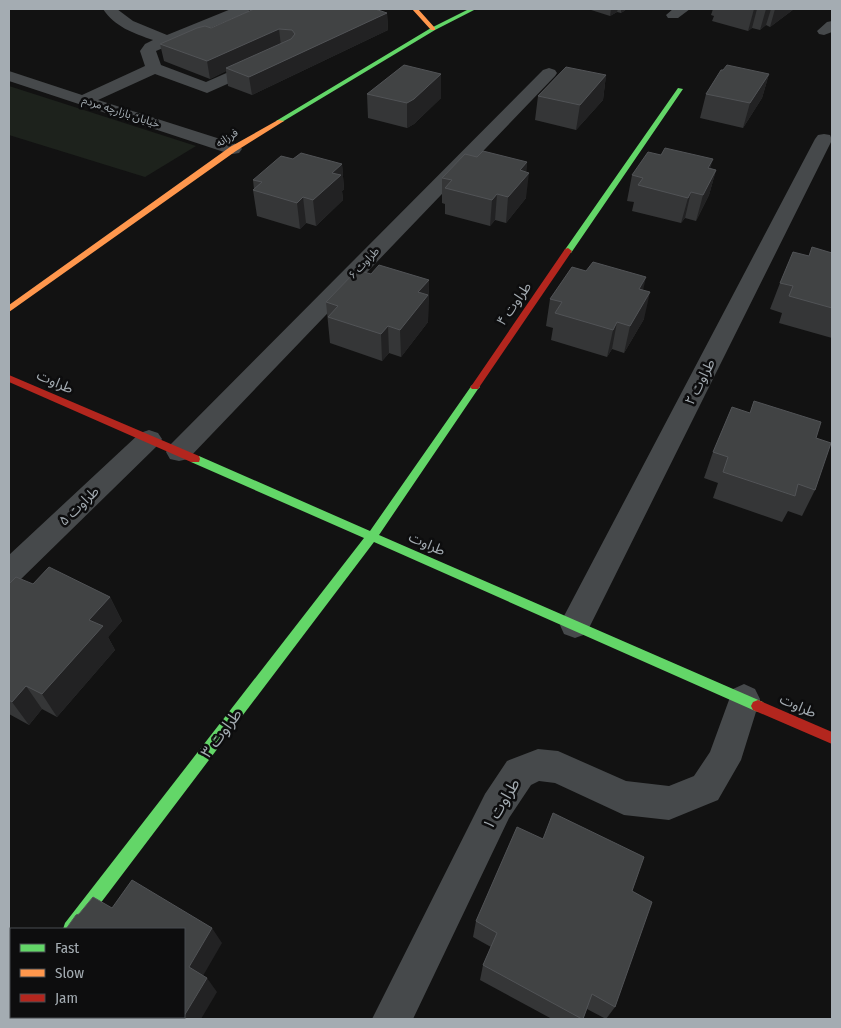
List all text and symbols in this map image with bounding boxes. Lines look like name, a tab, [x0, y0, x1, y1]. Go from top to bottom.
street label: خیابان بازارچه مردم	[80, 93, 162, 132]
street label: فرزانه	[213, 126, 241, 150]
street label: طراوت ۶	[346, 245, 382, 281]
street label: طراوت ۴	[493, 279, 535, 329]
street label: طراوت ۲	[681, 356, 719, 408]
street label: طراوت	[34, 366, 76, 398]
street label: طراوت ۵	[55, 483, 103, 529]
street label: طراوت	[406, 528, 448, 560]
street label: طراوت	[777, 690, 819, 722]
street label: طراوت ۳	[196, 705, 246, 761]
street label: طراوت ۱	[478, 775, 524, 833]
legend	[10, 928, 185, 1018]
text: Fast	[55, 939, 79, 957]
text: Slow	[55, 964, 84, 982]
text: Jam	[55, 989, 78, 1007]

